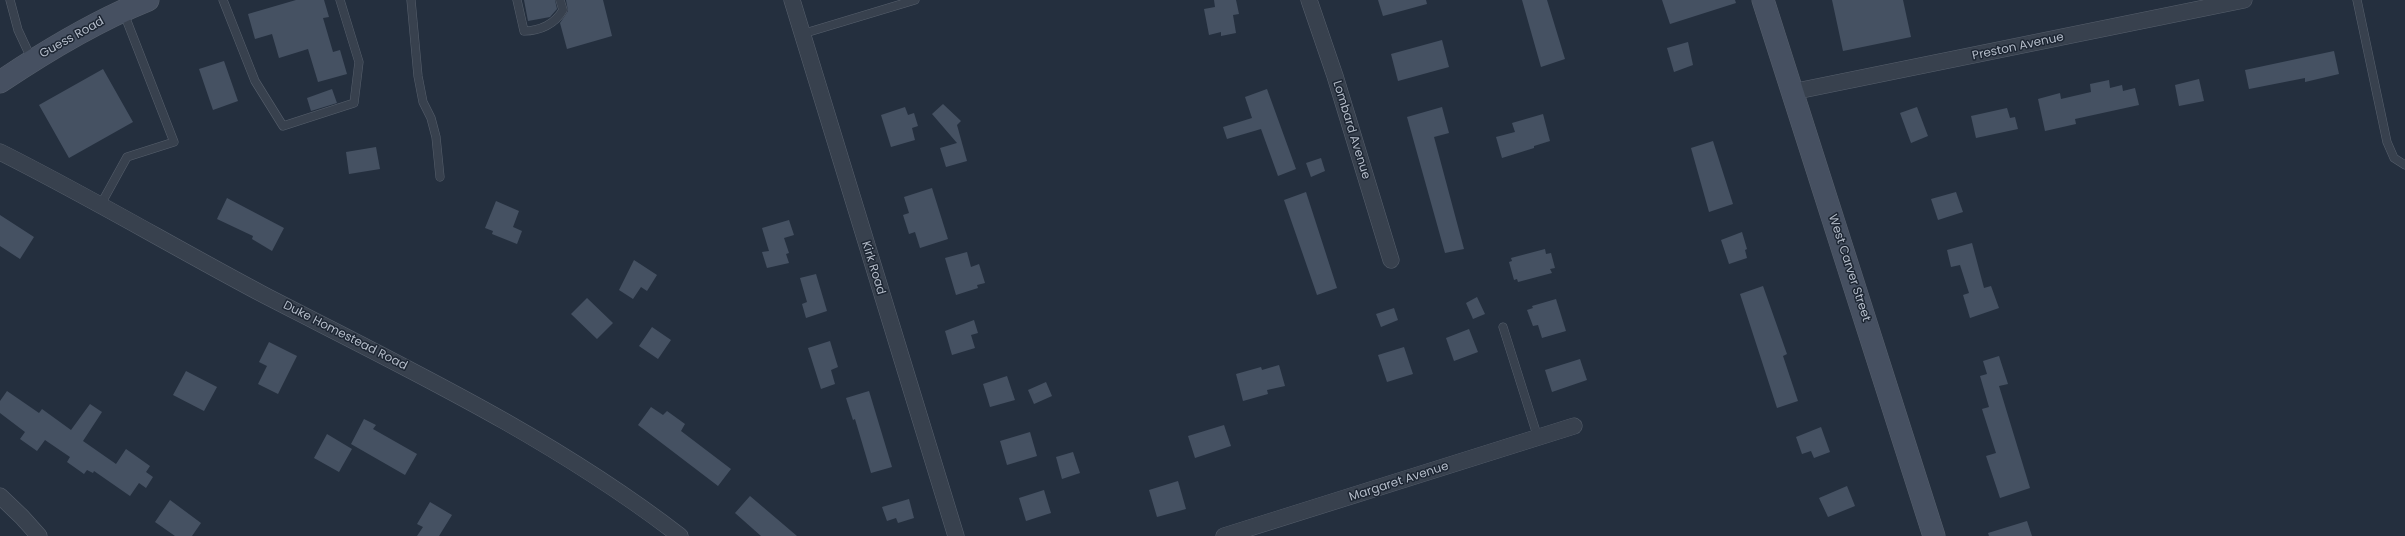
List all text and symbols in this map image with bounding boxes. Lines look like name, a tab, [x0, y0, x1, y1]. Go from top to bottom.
street label: Guess Road	[37, 14, 107, 62]
street label: Preston Avenue	[1971, 30, 2065, 64]
street label: Lombard Avenue	[1329, 79, 1373, 181]
street label: West Carver Street	[1825, 213, 1873, 323]
street label: Kirk Road	[858, 240, 888, 296]
street label: Duke Homestead Road	[280, 298, 410, 374]
street label: Margaret Avenue	[1347, 459, 1451, 505]

